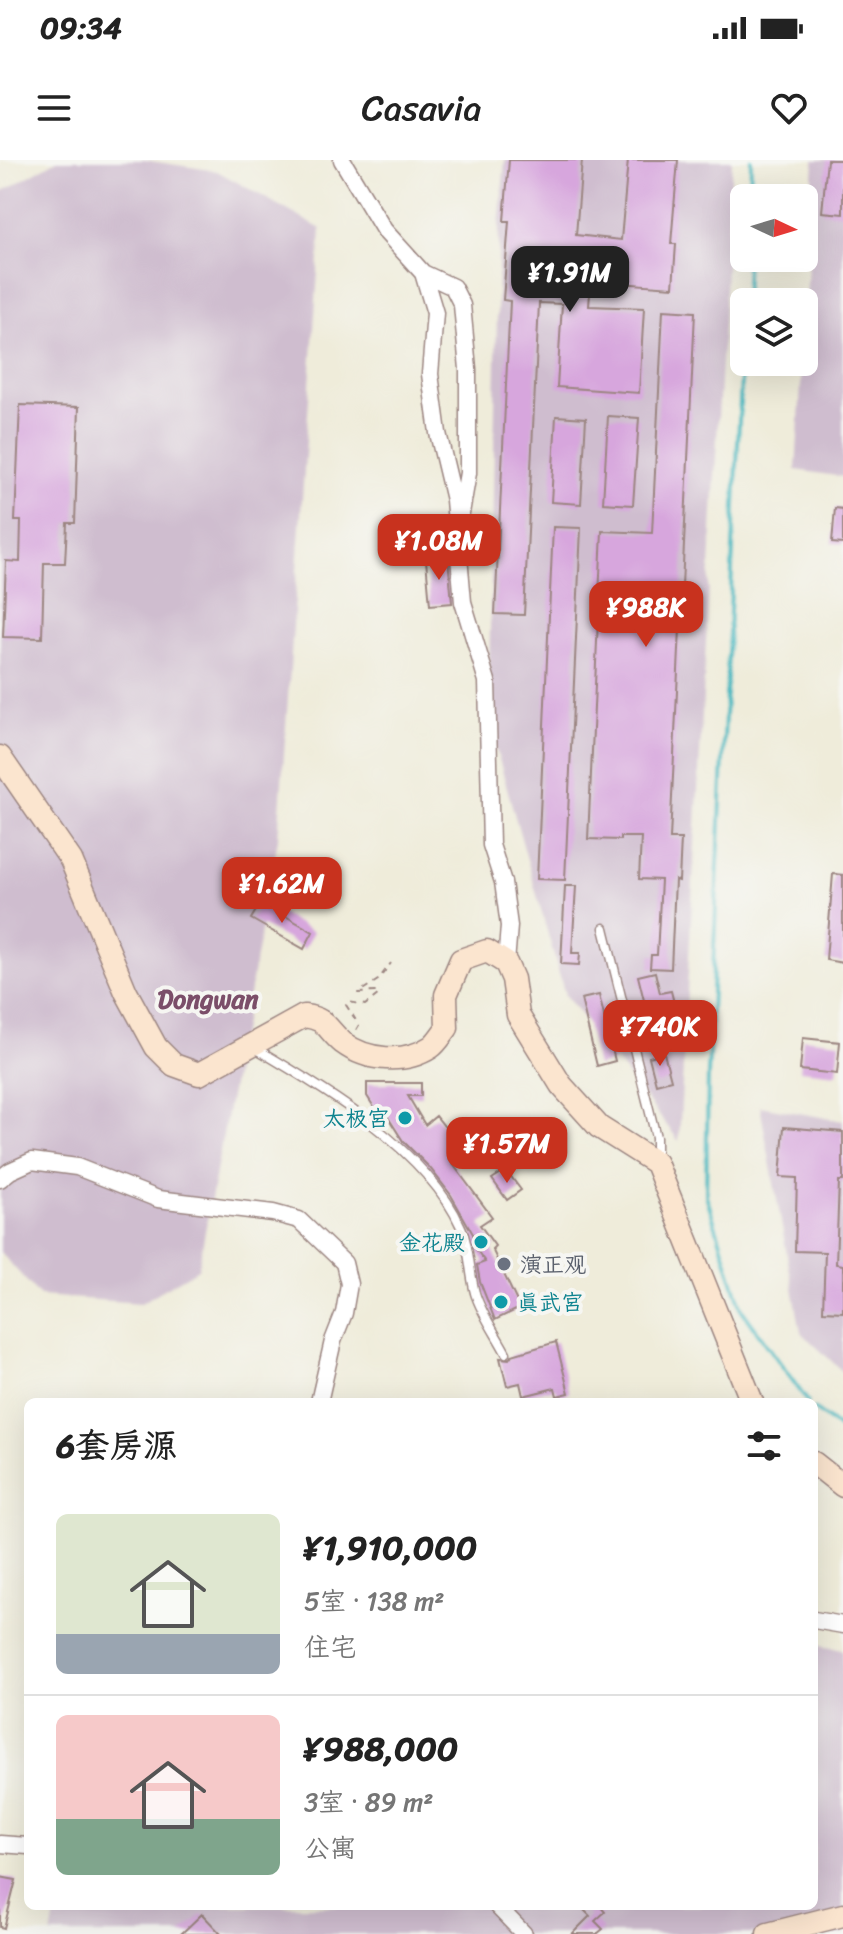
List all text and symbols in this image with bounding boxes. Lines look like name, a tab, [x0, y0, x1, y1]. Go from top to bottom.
text: 09:34	[40, 1, 122, 55]
text: Casavia	[362, 76, 481, 140]
icon: menu	[32, 86, 76, 130]
icon: heart	[767, 86, 811, 130]
north arrow	[730, 184, 818, 272]
map controls	[730, 184, 818, 376]
pin: ¥1.91M	[505, 246, 635, 314]
text: ¥1.91M	[529, 249, 611, 295]
button: layers	[730, 288, 818, 376]
pin: ¥1.08M	[374, 514, 504, 582]
text: ¥1.08M	[396, 517, 482, 563]
pin: ¥988K	[590, 581, 702, 649]
text: ¥988K	[607, 584, 685, 630]
pin: ¥1.62M	[217, 857, 347, 925]
text: ¥1.62M	[240, 860, 324, 906]
district label: Dongwan	[158, 976, 258, 1022]
pin: ¥740K	[604, 1000, 716, 1068]
text: ¥740K	[621, 1003, 699, 1049]
place label: 太极宫	[323, 1099, 389, 1138]
marker: 太极宫	[396, 1109, 414, 1127]
pin: ¥1.57M	[442, 1117, 572, 1185]
text: ¥1.57M	[464, 1120, 550, 1166]
place label: 金花殿	[399, 1223, 465, 1262]
marker: 金花殿	[472, 1233, 490, 1251]
place label: 演正观	[520, 1245, 586, 1284]
marker: 演正观	[495, 1255, 513, 1273]
place label: 真武宫	[517, 1283, 583, 1322]
marker: 真武宫	[492, 1293, 510, 1311]
text: 6套房源	[56, 1416, 177, 1476]
icon: filters	[742, 1424, 786, 1468]
text: ¥1,910,000	[304, 1518, 477, 1578]
icon: home	[120, 1546, 216, 1642]
text: 5室 · 138 m²	[304, 1578, 444, 1624]
text: 住宅	[304, 1624, 356, 1670]
text: ¥988,000	[304, 1719, 458, 1779]
icon: home	[120, 1747, 216, 1843]
text: 3室 · 89 m²	[304, 1779, 433, 1825]
text: 公寓	[304, 1825, 356, 1871]

